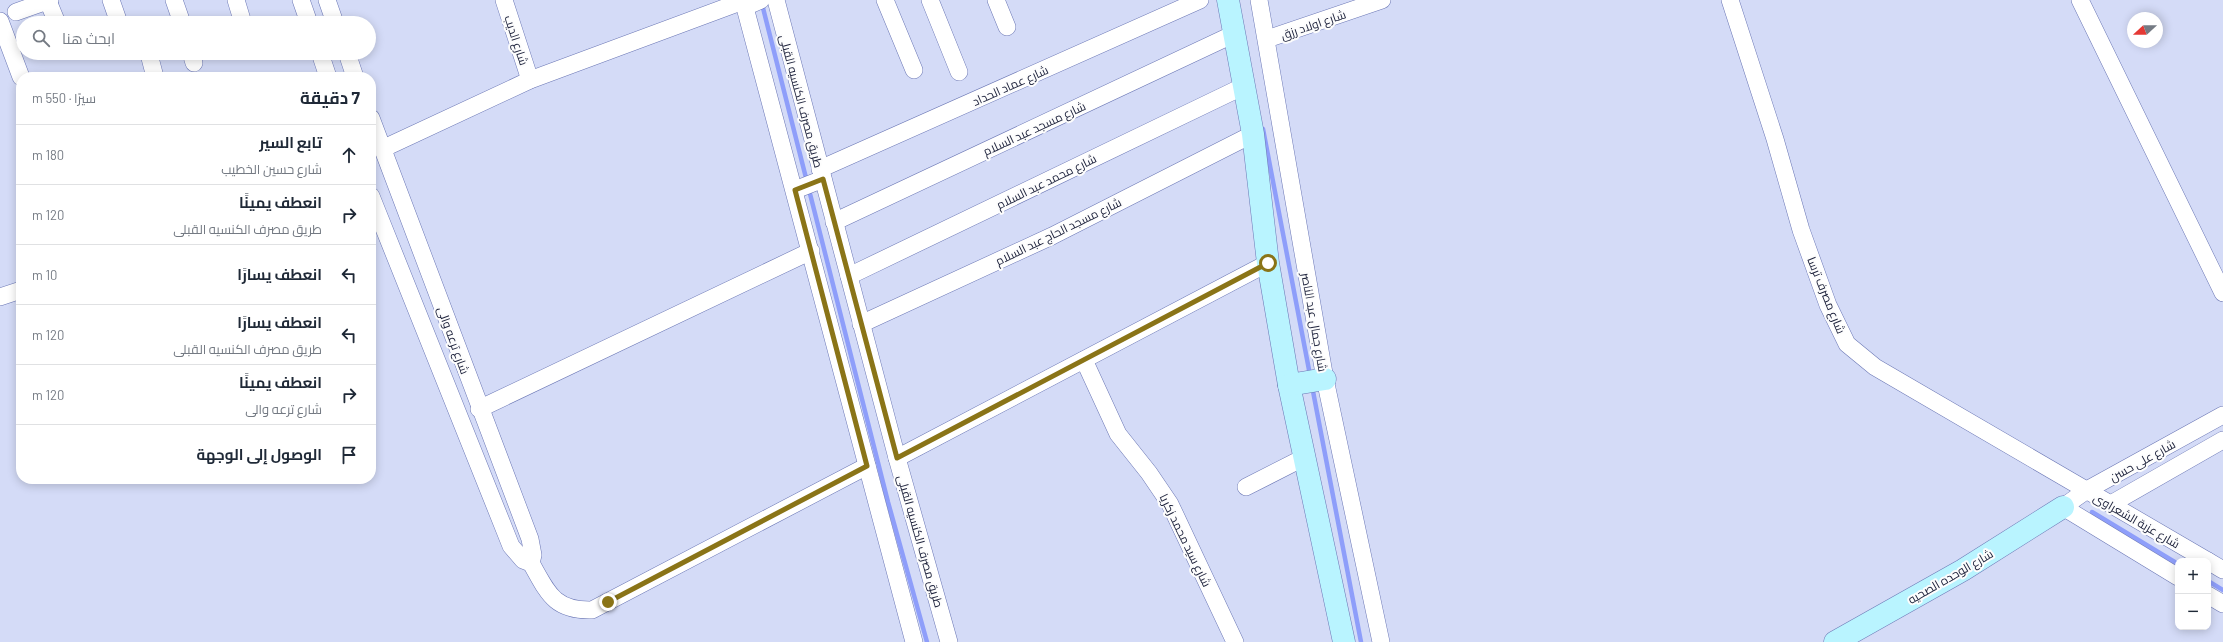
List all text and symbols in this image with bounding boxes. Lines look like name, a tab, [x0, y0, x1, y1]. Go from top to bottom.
street label: شارع اولاد رزق	[1279, 6, 1348, 44]
north arrow	[2127, 12, 2163, 48]
street label: شارع الديب	[500, 13, 532, 67]
search box	[16, 16, 376, 60]
icon: search	[30, 27, 52, 49]
text: ابحث هنا	[62, 29, 115, 47]
street label: طريق مصرف الكنسيه القبلى	[777, 33, 827, 169]
street label: شارع عماد الحداد	[970, 62, 1051, 110]
text: 7 دقيقة	[300, 87, 360, 107]
text: سيرًا · 550 m	[32, 90, 96, 106]
street label: شارع مسجد عبد السلام	[980, 98, 1088, 160]
text: تابع السير	[259, 133, 322, 151]
icon: ahead	[338, 144, 360, 166]
text: 180 m	[32, 147, 64, 163]
street label: شارع محمد عبد السلام	[994, 151, 1099, 213]
text: شارع حسين الخطيب	[221, 161, 322, 177]
text: انعطف يمينًا	[239, 193, 322, 211]
street label: شارع مسجد الحاج عبد السلام	[993, 194, 1124, 269]
icon: right	[338, 204, 360, 226]
text: 120 m	[32, 207, 64, 223]
text: طريق مصرف الكنسيه القبلى	[173, 221, 322, 237]
route start	[1259, 254, 1277, 272]
street label: شارع مصرف ترسا	[1803, 254, 1849, 336]
icon: left	[338, 264, 360, 286]
text: انعطف يسارًا	[237, 265, 322, 283]
text: 10 m	[32, 267, 57, 283]
street label: شارع جمال عبد الناصر	[1297, 270, 1331, 373]
street label: شارع ترعه والى	[433, 304, 473, 376]
text: انعطف يسارًا	[237, 313, 322, 331]
icon: left	[338, 324, 360, 346]
text: 120 m	[32, 327, 64, 343]
text: طريق مصرف الكنسيه القبلى	[173, 341, 322, 357]
text: انعطف يمينًا	[239, 373, 322, 391]
icon: right	[338, 384, 360, 406]
text: 120 m	[32, 387, 64, 403]
text: شارع ترعه والى	[245, 401, 322, 417]
street label: شارع على حسن	[2107, 436, 2178, 486]
icon: arrive	[338, 444, 360, 466]
text: الوصول إلى الوجهة	[196, 445, 322, 463]
street label: طريق مصرف الكنسيه القبلى	[894, 473, 947, 609]
street label: شارع عزبة الشعراوى	[2090, 490, 2183, 552]
street label: شارع سيد محمد زكريا	[1156, 491, 1215, 590]
street label: شارع الوحده الصحيه	[1905, 546, 1996, 608]
map controls	[2175, 558, 2211, 630]
button: +	[2175, 558, 2211, 594]
route end	[599, 593, 617, 611]
button: −	[2175, 594, 2211, 630]

